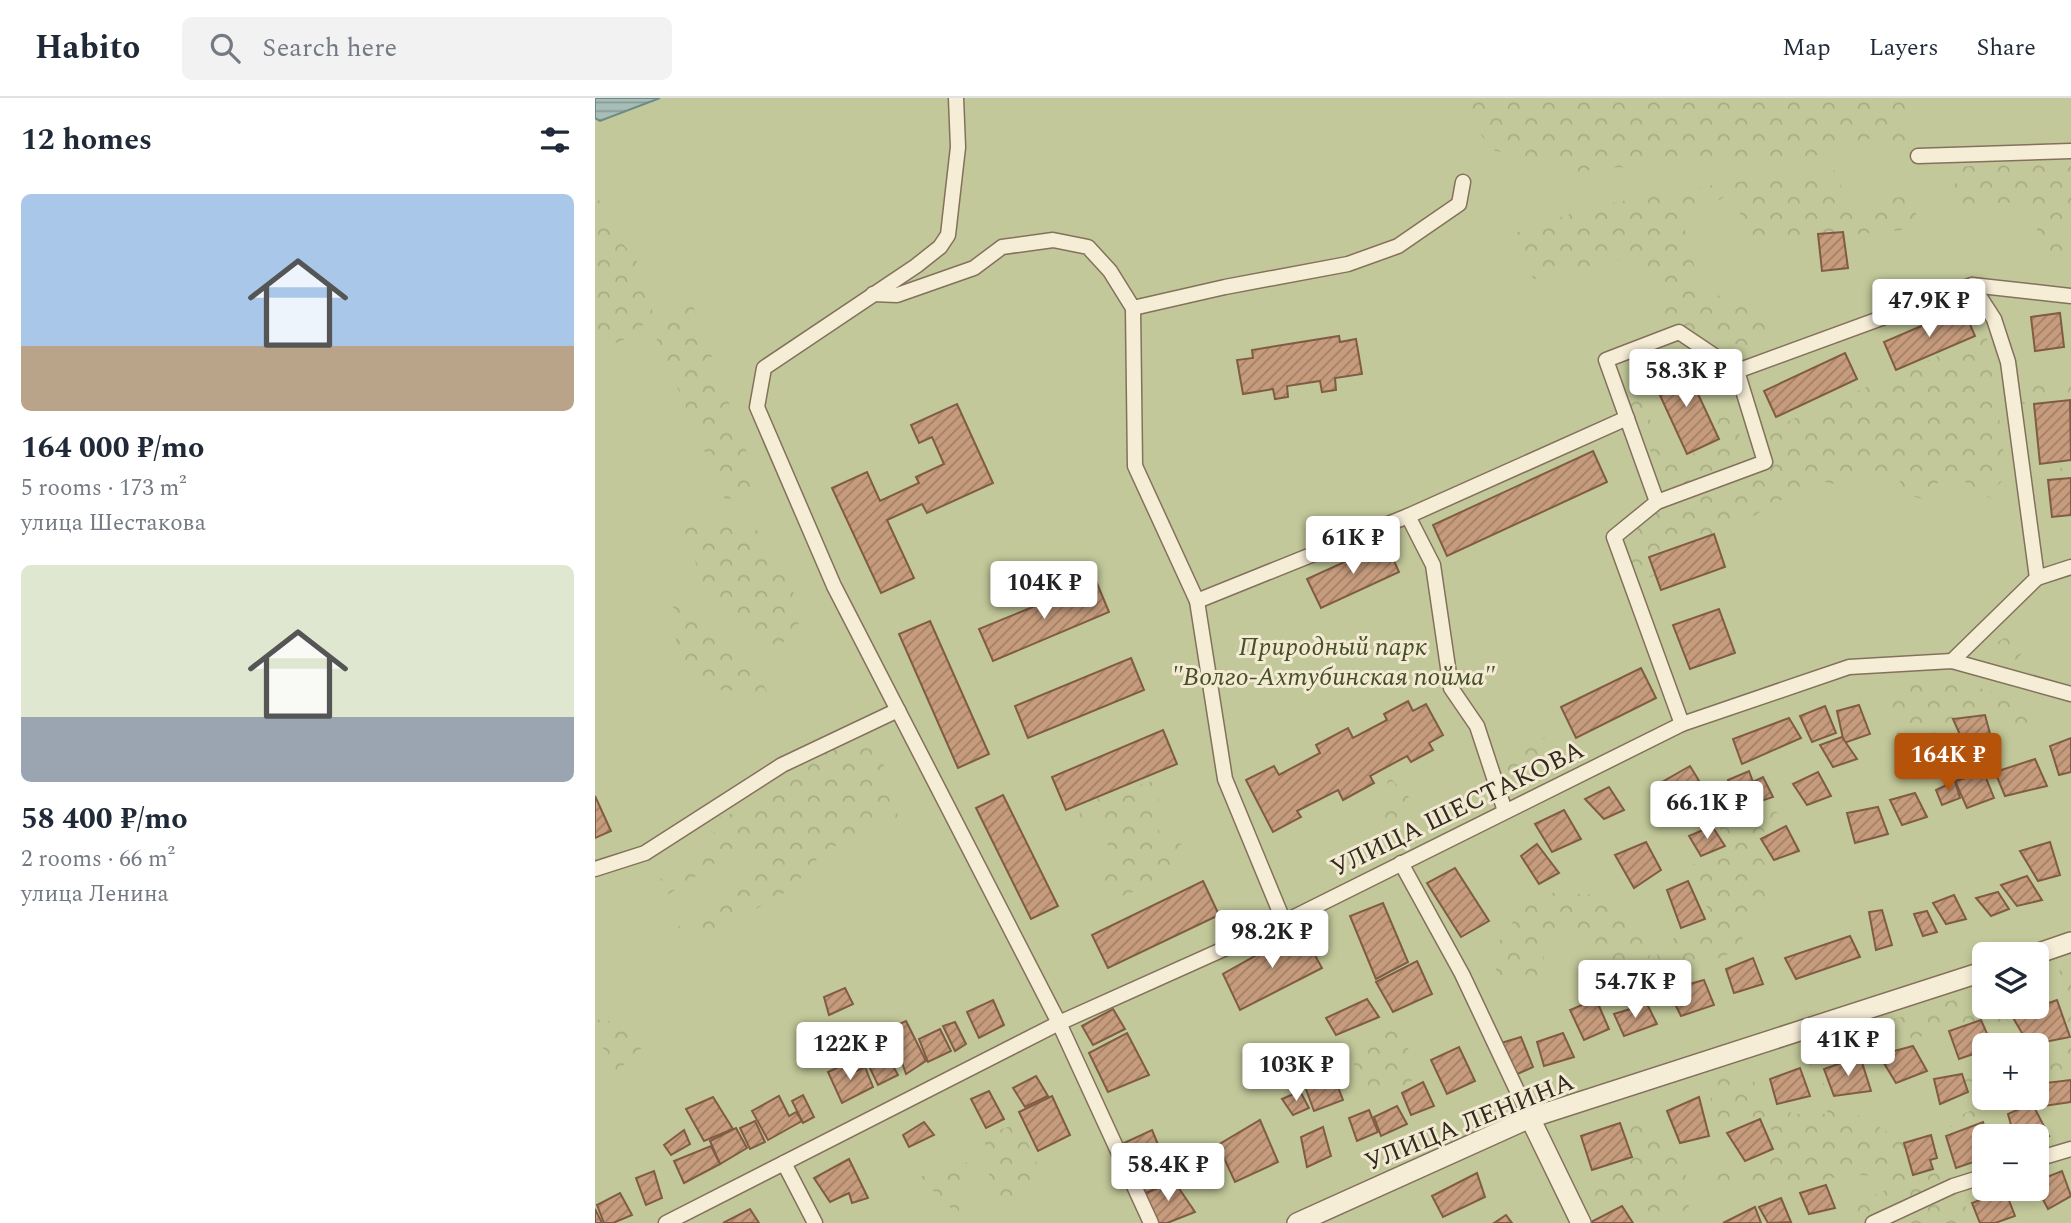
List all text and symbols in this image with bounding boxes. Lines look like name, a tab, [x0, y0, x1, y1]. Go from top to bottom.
search box	[182, 17, 672, 80]
text: Habito	[35, 23, 140, 73]
text: Search here	[262, 28, 397, 68]
icon: search	[206, 29, 244, 67]
text: Map	[1782, 30, 1831, 66]
text: Layers	[1869, 30, 1939, 66]
text: Share	[1977, 30, 2036, 66]
text: 12 homes	[21, 117, 152, 163]
icon: filters	[536, 121, 574, 159]
icon: home	[235, 240, 361, 366]
pin: 47.9K ₽	[1864, 280, 1994, 339]
text: 47.9K ₽	[1888, 284, 1970, 319]
pin: 58.3K ₽	[1621, 350, 1751, 409]
text: 58.3K ₽	[1645, 354, 1727, 389]
text: 164 000 ₽/mo	[21, 425, 205, 471]
text: 5 rooms · 173 m²	[21, 471, 187, 506]
text: улица Шестакова	[21, 506, 206, 541]
pin: 61K ₽	[1304, 517, 1402, 576]
text: 61K ₽	[1322, 521, 1384, 556]
pin: 104K ₽	[987, 561, 1101, 621]
text: 104K ₽	[1006, 566, 1082, 601]
icon: home	[235, 611, 361, 737]
park label: Природный парк "Волго-Ахтубинская пойма"	[1171, 627, 1495, 697]
street label: УЛИЦА ШЕСТАКОВА	[1324, 730, 1591, 888]
pin: 164K ₽	[1891, 734, 2005, 793]
text: 164K ₽	[1910, 738, 1986, 773]
pin: 66.1K ₽	[1642, 782, 1772, 841]
text: 66.1K ₽	[1666, 786, 1748, 821]
text: 58 400 ₽/mo	[21, 796, 188, 842]
text: 2 rooms · 66 m²	[21, 842, 175, 877]
text: улица Ленина	[21, 877, 169, 912]
pin: 98.2K ₽	[1207, 910, 1337, 970]
text: 98.2K ₽	[1231, 915, 1313, 950]
map controls	[1972, 942, 2049, 1201]
button: layers	[1972, 942, 2049, 1019]
pin: 54.7K ₽	[1570, 960, 1700, 1020]
text: 54.7K ₽	[1594, 965, 1676, 1000]
pin: 41K ₽	[1799, 1018, 1897, 1078]
pin: 122K ₽	[793, 1023, 907, 1082]
text: 41K ₽	[1817, 1023, 1879, 1058]
text: 122K ₽	[812, 1027, 888, 1062]
button: +	[1972, 1033, 2049, 1110]
pin: 103K ₽	[1239, 1044, 1353, 1103]
text: 103K ₽	[1258, 1048, 1334, 1083]
street label: УЛИЦА ЛЕНИНА	[1359, 1062, 1580, 1182]
button: −	[1972, 1124, 2049, 1201]
pin: 58.4K ₽	[1103, 1144, 1233, 1203]
text: 58.4K ₽	[1127, 1148, 1209, 1183]

